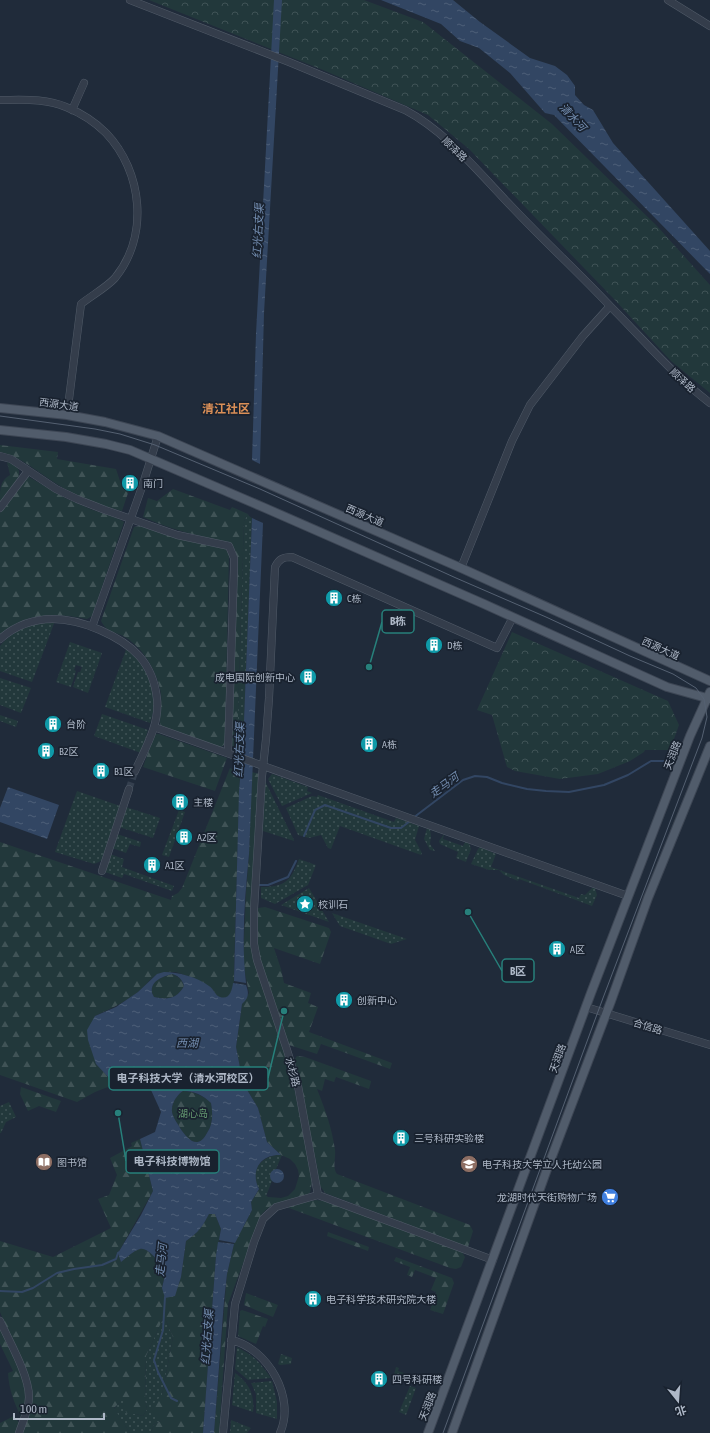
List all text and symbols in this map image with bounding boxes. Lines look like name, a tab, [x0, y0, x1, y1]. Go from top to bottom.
water label: 清水河	[557, 101, 590, 135]
street label: 顺泽路	[440, 135, 469, 164]
water label: 红光右支渠	[251, 201, 266, 259]
street label: 顺泽路	[668, 366, 697, 395]
street label: 西源大道	[38, 396, 80, 413]
district label: 清江社区	[202, 402, 250, 416]
building icon: 南门	[120, 473, 140, 493]
place label: 南门	[143, 478, 163, 489]
street label: 西源大道	[344, 503, 385, 528]
building icon: C栋	[324, 588, 344, 608]
place label: C栋	[347, 593, 362, 604]
callout: B栋	[382, 610, 414, 633]
text: B栋	[390, 615, 406, 627]
building icon: D栋	[424, 635, 444, 655]
street label: 西源大道	[640, 635, 681, 662]
place label: D栋	[447, 640, 463, 651]
building icon: 成电国际创新中心	[298, 667, 318, 687]
place label: 成电国际创新中心	[215, 672, 295, 683]
building icon: 台阶	[43, 714, 63, 734]
place label: 台阶	[66, 719, 86, 730]
water label: 红光右支渠	[232, 720, 246, 778]
building icon: A栋	[359, 734, 379, 754]
place label: A栋	[382, 739, 397, 750]
street label: 天润路	[662, 739, 683, 771]
building icon: B2区	[36, 741, 56, 761]
place label: B2区	[59, 746, 78, 757]
building icon: B1区	[91, 761, 111, 781]
place label: B1区	[114, 766, 133, 777]
water label: 走马河	[427, 769, 462, 800]
building icon: 主楼	[170, 792, 190, 812]
place label: 主楼	[193, 797, 213, 808]
building icon: A2区	[174, 827, 194, 847]
place label: A2区	[197, 832, 217, 843]
building icon: A1区	[142, 855, 162, 875]
place label: A1区	[165, 860, 185, 871]
place icon: 校训石	[295, 894, 315, 914]
place label: 校训石	[318, 899, 348, 910]
building icon: A区	[547, 939, 567, 959]
place label: A区	[570, 944, 585, 955]
callout: B区	[502, 959, 534, 982]
text: B区	[510, 965, 526, 977]
building icon: 创新中心	[334, 990, 354, 1010]
place label: 创新中心	[357, 995, 397, 1006]
street label: 合信路	[632, 1017, 664, 1036]
water label: 西湖	[176, 1037, 200, 1049]
street label: 天润路	[547, 1042, 568, 1074]
street label: 水杉路	[283, 1056, 302, 1088]
callout: 电子科技大学（清水河校区）	[109, 1067, 268, 1090]
text: 电子科技大学（清水河校区）	[117, 1072, 260, 1084]
park label: 湖心岛	[178, 1108, 208, 1119]
building icon: 三号科研实验楼	[391, 1128, 411, 1148]
place label: 三号科研实验楼	[414, 1133, 484, 1144]
callout: 电子科技博物馆	[126, 1150, 219, 1173]
library icon: 图书馆	[34, 1152, 54, 1172]
school or university icon: 电子科技大学立人托幼公园	[459, 1154, 479, 1174]
text: 电子科技博物馆	[134, 1155, 211, 1167]
place label: 图书馆	[57, 1157, 87, 1168]
place label: 电子科技大学立人托幼公园	[482, 1159, 602, 1170]
supermarket icon: 龙湖时代天街购物广场	[600, 1187, 620, 1207]
place label: 龙湖时代天街购物广场	[497, 1192, 597, 1203]
water label: 走马河	[154, 1241, 169, 1277]
building icon: 电子科学技术研究院大楼	[303, 1289, 323, 1309]
place label: 电子科学技术研究院大楼	[326, 1294, 436, 1305]
water label: 红光右支渠	[199, 1307, 215, 1365]
building icon: 四号科研楼	[369, 1369, 389, 1389]
place label: 四号科研楼	[392, 1374, 442, 1385]
north arrow	[658, 1381, 698, 1421]
street label: 天润路	[417, 1390, 438, 1422]
scale bar	[14, 1395, 104, 1421]
text: 100 m	[20, 1402, 47, 1416]
text: 北	[674, 1403, 688, 1418]

